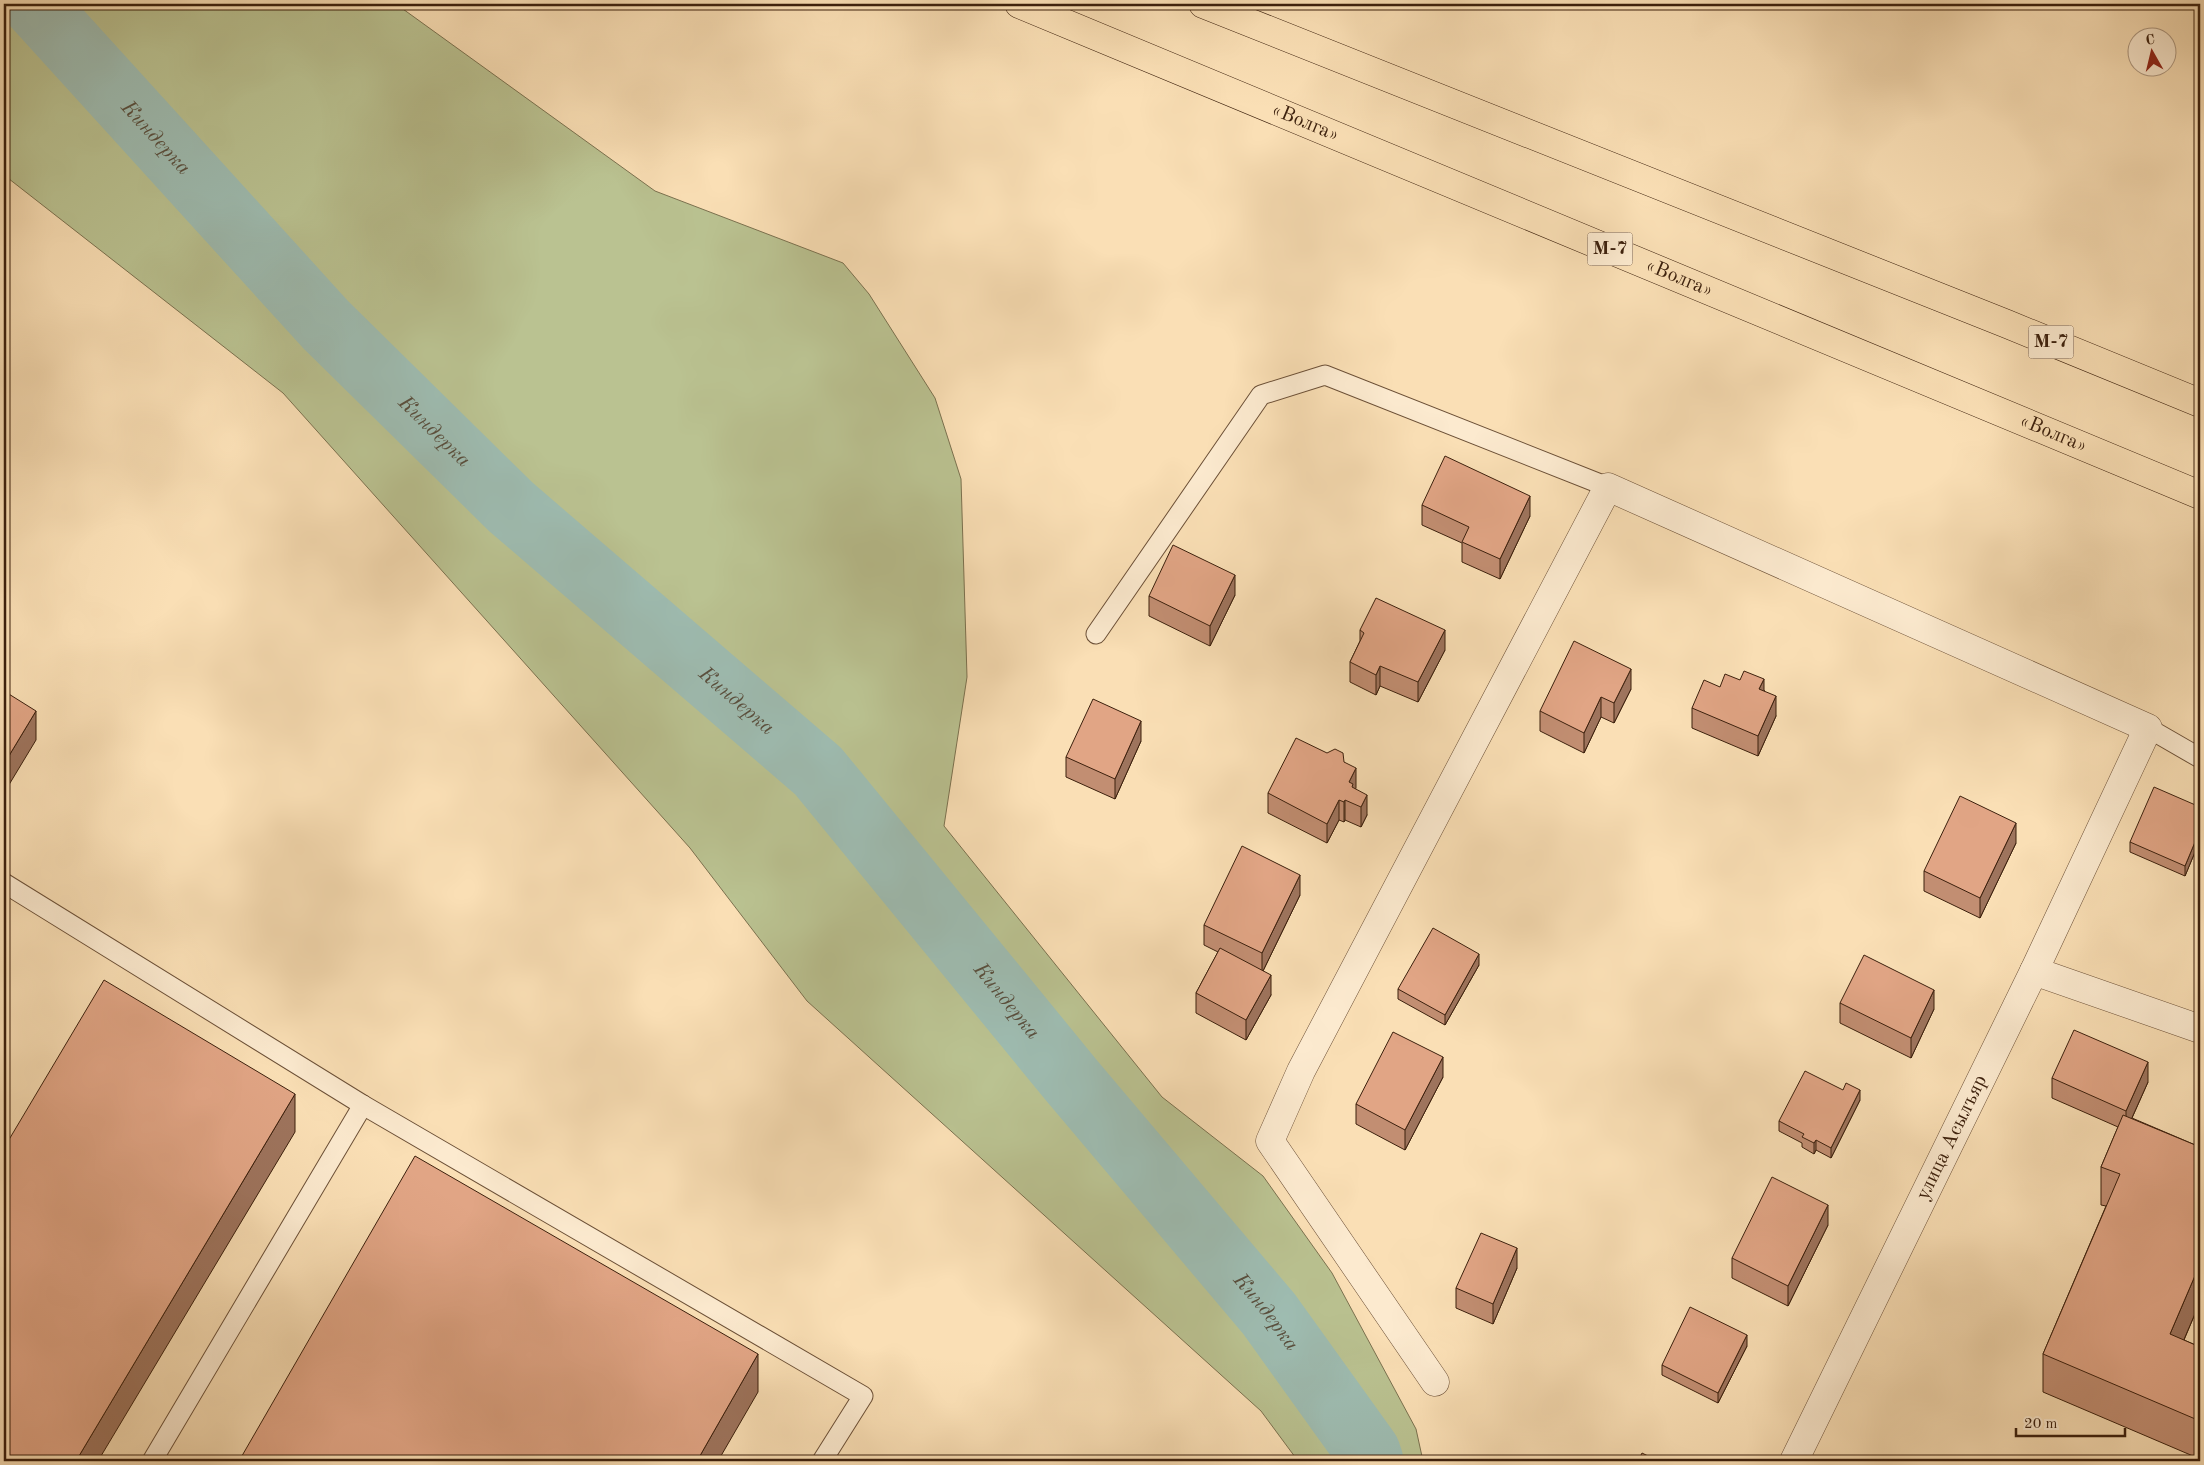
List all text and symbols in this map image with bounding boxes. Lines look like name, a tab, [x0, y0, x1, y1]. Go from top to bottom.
north arrow	[2126, 28, 2176, 78]
text: С	[2145, 33, 2156, 48]
water label: Киндерка	[116, 96, 194, 179]
street label: «Волга»	[1269, 100, 1342, 146]
road number: М-7	[1588, 232, 1632, 266]
street label: «Волга»	[1643, 256, 1716, 301]
road number: М-7	[2028, 326, 2074, 358]
water label: Киндерка	[394, 391, 475, 471]
street label: «Волга»	[2017, 411, 2090, 457]
water label: Киндерка	[694, 662, 778, 739]
water label: Киндерка	[969, 958, 1044, 1043]
street label: улица Асылъяр	[1913, 1072, 1991, 1203]
water label: Киндерка	[1229, 1269, 1302, 1355]
scale bar	[2016, 1405, 2125, 1437]
text: 20 m	[2024, 1417, 2058, 1432]

